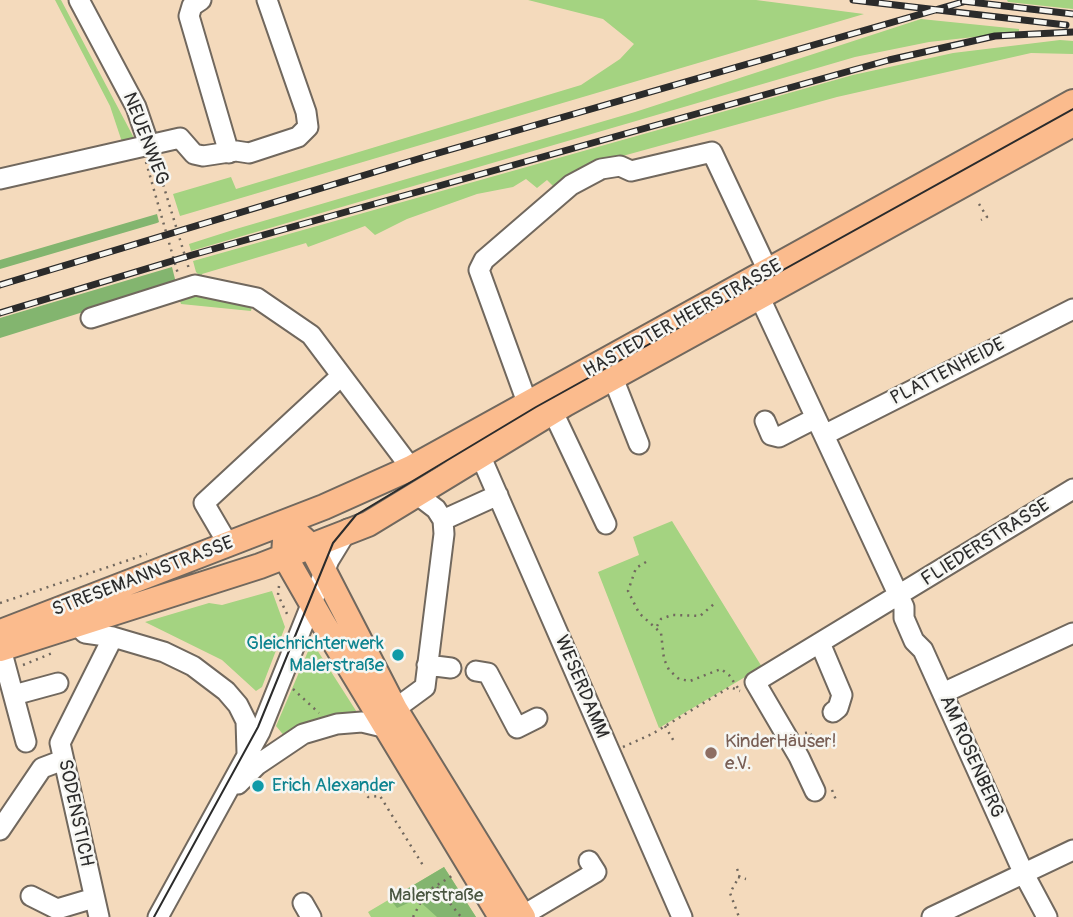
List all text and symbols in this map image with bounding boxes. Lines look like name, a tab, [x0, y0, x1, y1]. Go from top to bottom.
street label: NEUENWEG	[117, 90, 173, 188]
street label: HASTEDTER HEERSTRASSE	[580, 255, 786, 383]
street label: PLATTENHEIDE	[887, 333, 1009, 411]
street label: FLIEDERSTRASSE	[918, 494, 1054, 592]
street label: STRESEMANNSTRASSE	[49, 532, 237, 622]
street label: WESERDAMM	[549, 632, 613, 742]
place label: Gleichrichterwerk Malerstraße	[246, 633, 384, 677]
marker: Gleichrichterwerk Malerstraße	[390, 647, 406, 663]
street label: AM ROSENBERG	[934, 692, 1008, 822]
place label: KinderHäuser! e.V.	[725, 731, 837, 775]
marker: KinderHäuser! e.V.	[703, 745, 719, 761]
street label: SODENSTICH	[53, 757, 97, 869]
place label: Erich Alexander	[272, 775, 395, 797]
marker: Erich Alexander	[250, 778, 266, 794]
park label: Malerstraße	[389, 885, 483, 907]

